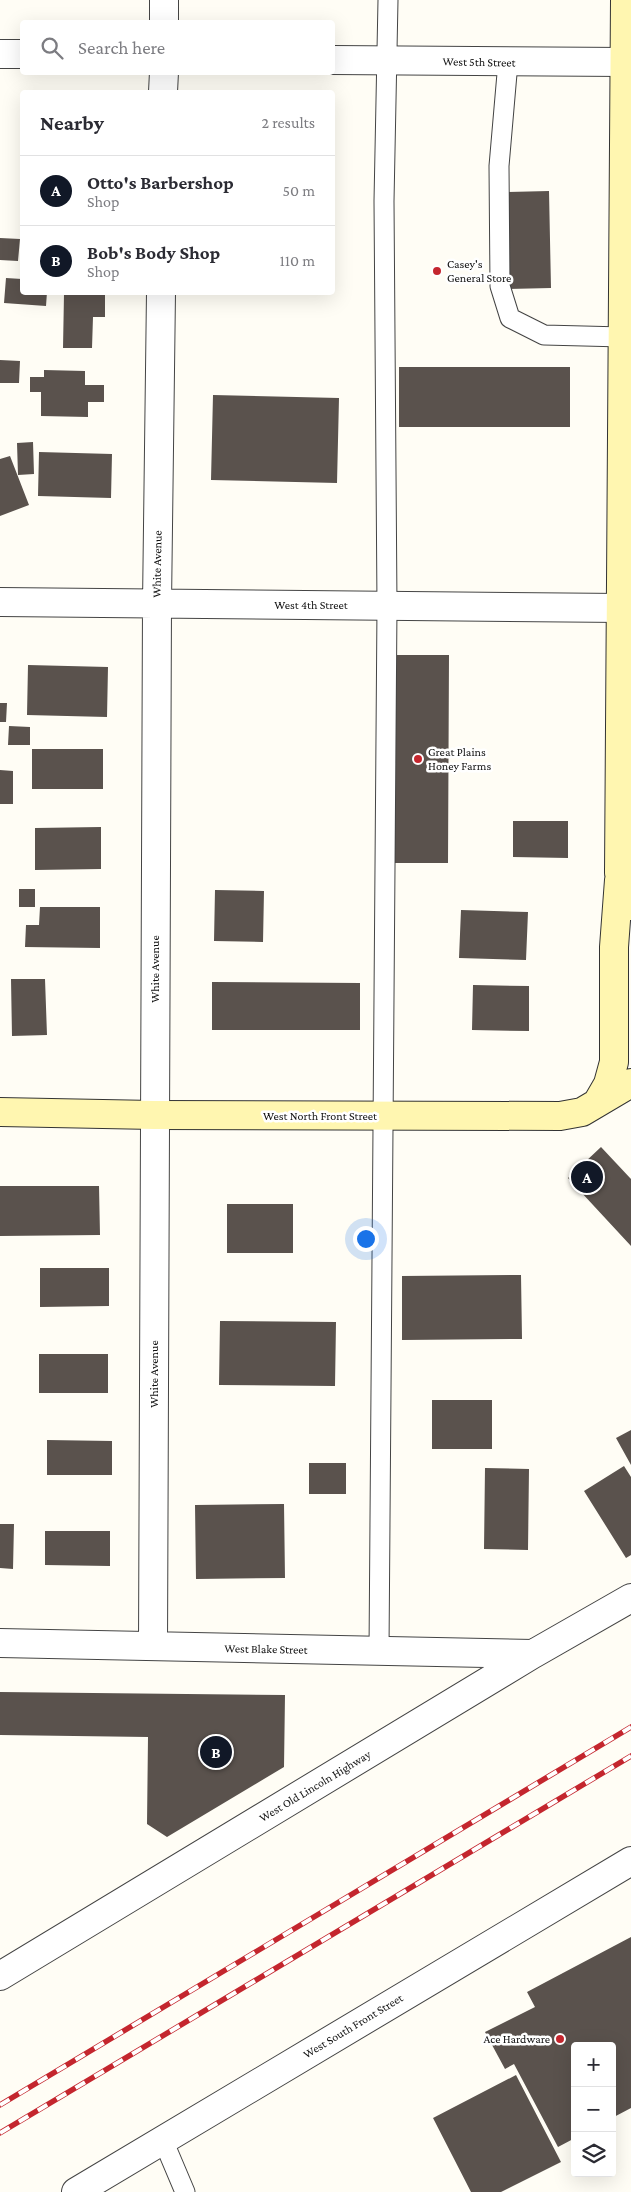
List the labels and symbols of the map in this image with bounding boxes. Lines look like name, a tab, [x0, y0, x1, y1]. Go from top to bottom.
street label: West 5th Street	[442, 54, 517, 70]
place label: Casey's General Store	[447, 257, 511, 285]
marker: Casey's General Store	[431, 265, 443, 277]
street label: White Avenue	[149, 530, 165, 598]
street label: West 4th Street	[274, 598, 349, 612]
place label: Great Plains Honey Farms	[428, 745, 491, 773]
marker: Great Plains Honey Farms	[412, 753, 424, 765]
street label: White Avenue	[148, 935, 162, 1003]
street label: West North Front Street	[263, 1109, 378, 1123]
pin: A	[571, 1158, 603, 1196]
your location	[353, 1226, 379, 1252]
street label: White Avenue	[147, 1340, 161, 1408]
street label: West Blake Street	[224, 1641, 309, 1657]
pin: B	[200, 1733, 232, 1771]
street label: West Old Lincoln Highway	[257, 1747, 374, 1825]
street label: West South Front Street	[301, 1990, 406, 2061]
place label: Ace Hardware	[483, 2032, 550, 2046]
marker: Ace Hardware	[554, 2033, 566, 2045]

